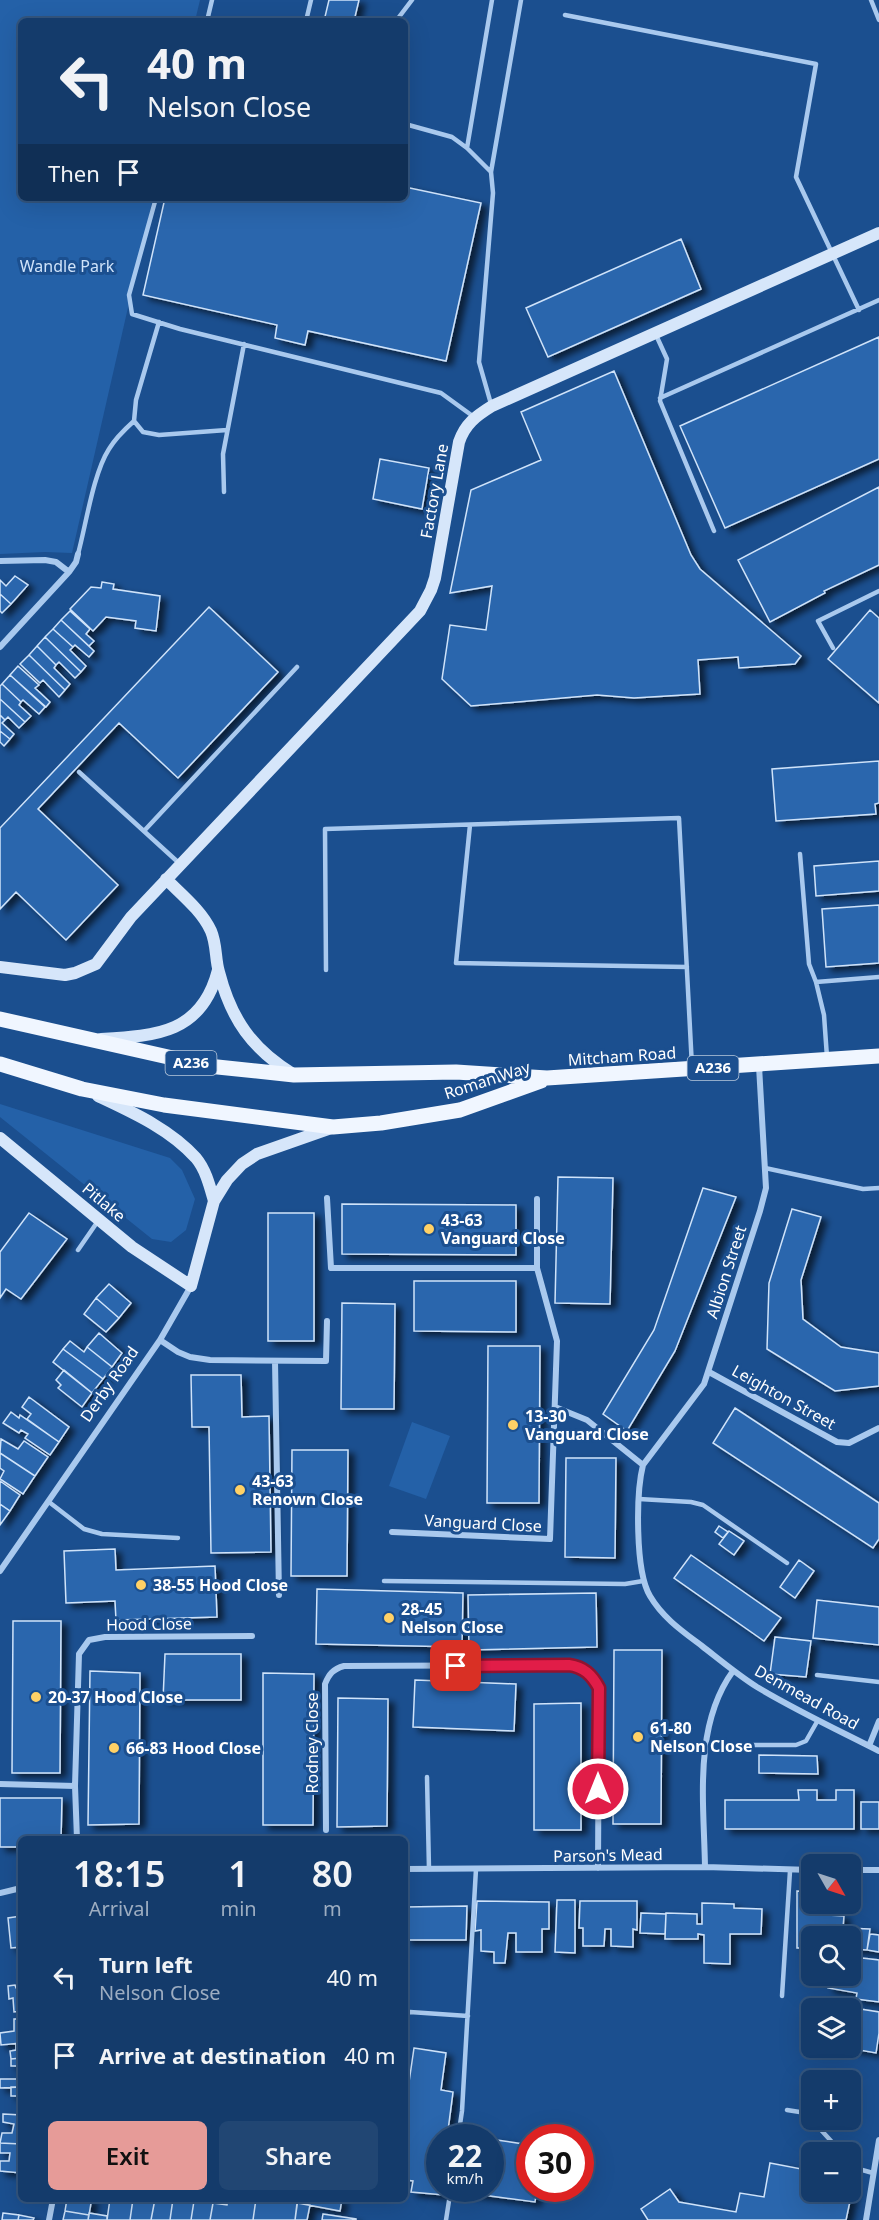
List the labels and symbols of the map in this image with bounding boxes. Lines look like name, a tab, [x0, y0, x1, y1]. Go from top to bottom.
park label: Wandle Park	[20, 255, 115, 277]
street label: Factory Lane	[415, 442, 453, 540]
street label: Mitcham Road	[567, 1041, 677, 1071]
road number: A236	[166, 1051, 216, 1075]
street label: Roman Way	[441, 1055, 534, 1104]
road number: A236	[688, 1056, 738, 1080]
street label: Pitlake	[78, 1177, 130, 1227]
place label: 43-63 Vanguard Close	[441, 1209, 565, 1249]
marker: 43-63 Vanguard Close	[422, 1222, 436, 1236]
street label: Albion Street	[701, 1222, 751, 1321]
street label: Derby Road	[75, 1342, 143, 1426]
street label: Leighton Street	[728, 1359, 840, 1435]
place label: 13-30 Vanguard Close	[525, 1405, 649, 1445]
marker: 13-30 Vanguard Close	[506, 1418, 520, 1432]
place label: 43-63 Renown Close	[252, 1470, 363, 1510]
marker: 43-63 Renown Close	[233, 1483, 247, 1497]
street label: Vanguard Close	[424, 1509, 542, 1537]
place label: 38-55 Hood Close	[153, 1574, 288, 1596]
marker: 38-55 Hood Close	[134, 1578, 148, 1592]
place label: 28-45 Nelson Close	[401, 1598, 504, 1638]
marker: 28-45 Nelson Close	[382, 1611, 396, 1625]
street label: Hood Close	[106, 1612, 192, 1636]
pin	[430, 1640, 481, 1691]
street label: Denmead Road	[751, 1659, 863, 1735]
place label: 20-37 Hood Close	[48, 1686, 183, 1708]
marker: 20-37 Hood Close	[29, 1690, 43, 1704]
street label: Rodney Close	[301, 1693, 323, 1794]
place label: 61-80 Nelson Close	[650, 1717, 753, 1757]
marker: 61-80 Nelson Close	[631, 1730, 645, 1744]
place label: 66-83 Hood Close	[126, 1737, 261, 1759]
marker: 66-83 Hood Close	[107, 1741, 121, 1755]
position arrow	[566, 1757, 630, 1821]
street label: Parson's Mead	[553, 1843, 663, 1867]
north arrow	[801, 1854, 861, 1914]
speed limit sign: 30	[516, 2124, 594, 2202]

